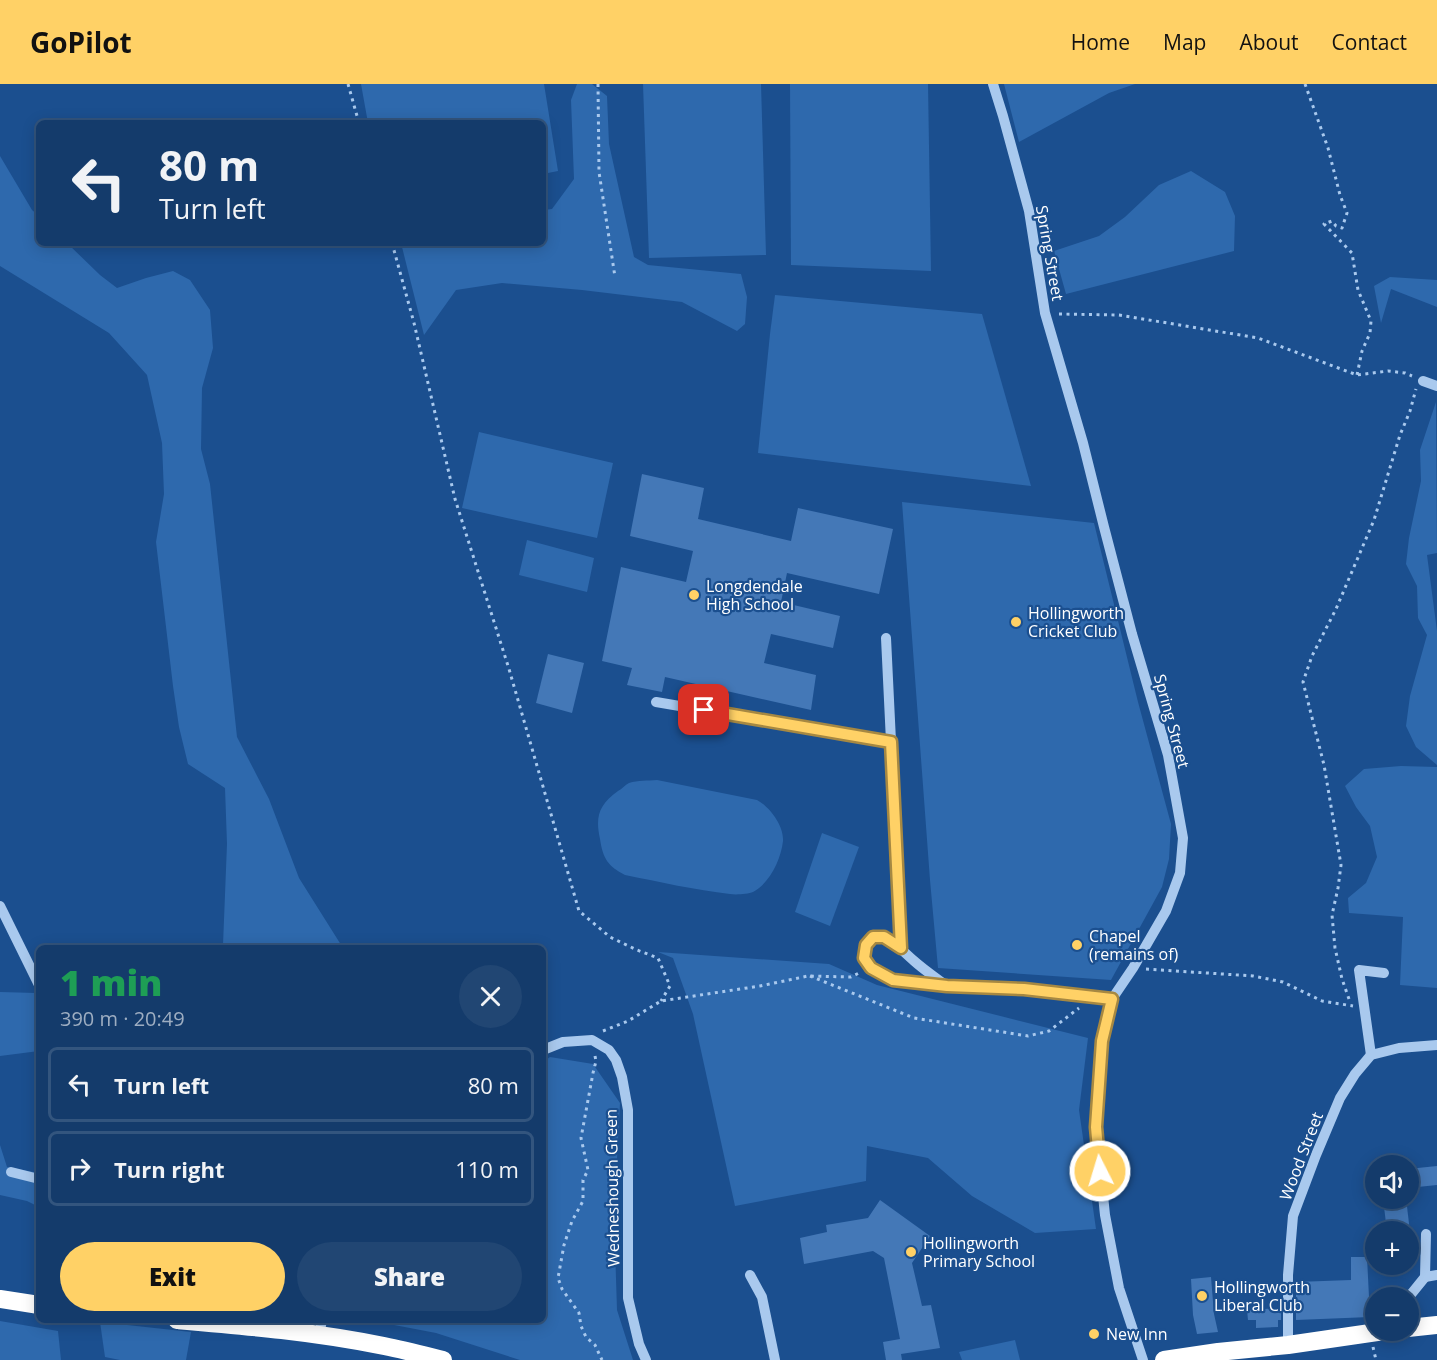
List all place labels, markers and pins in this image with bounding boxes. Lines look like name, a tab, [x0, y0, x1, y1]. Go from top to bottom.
place label: Longdendale High School	[706, 575, 803, 615]
marker: Longdendale High School	[687, 588, 701, 602]
place label: Hollingworth Cricket Club	[1028, 602, 1124, 642]
marker: Hollingworth Cricket Club	[1009, 615, 1023, 629]
pin	[678, 684, 729, 735]
place label: Chapel (remains of)	[1089, 925, 1179, 965]
marker: Chapel (remains of)	[1070, 938, 1084, 952]
place label: Hollingworth Primary School	[923, 1232, 1035, 1272]
marker: Hollingworth Primary School	[904, 1245, 918, 1259]
place label: Hollingworth Liberal Club	[1214, 1276, 1310, 1316]
marker: Hollingworth Liberal Club	[1195, 1289, 1209, 1303]
place label: New Inn	[1106, 1323, 1168, 1345]
marker: New Inn	[1087, 1327, 1101, 1341]

